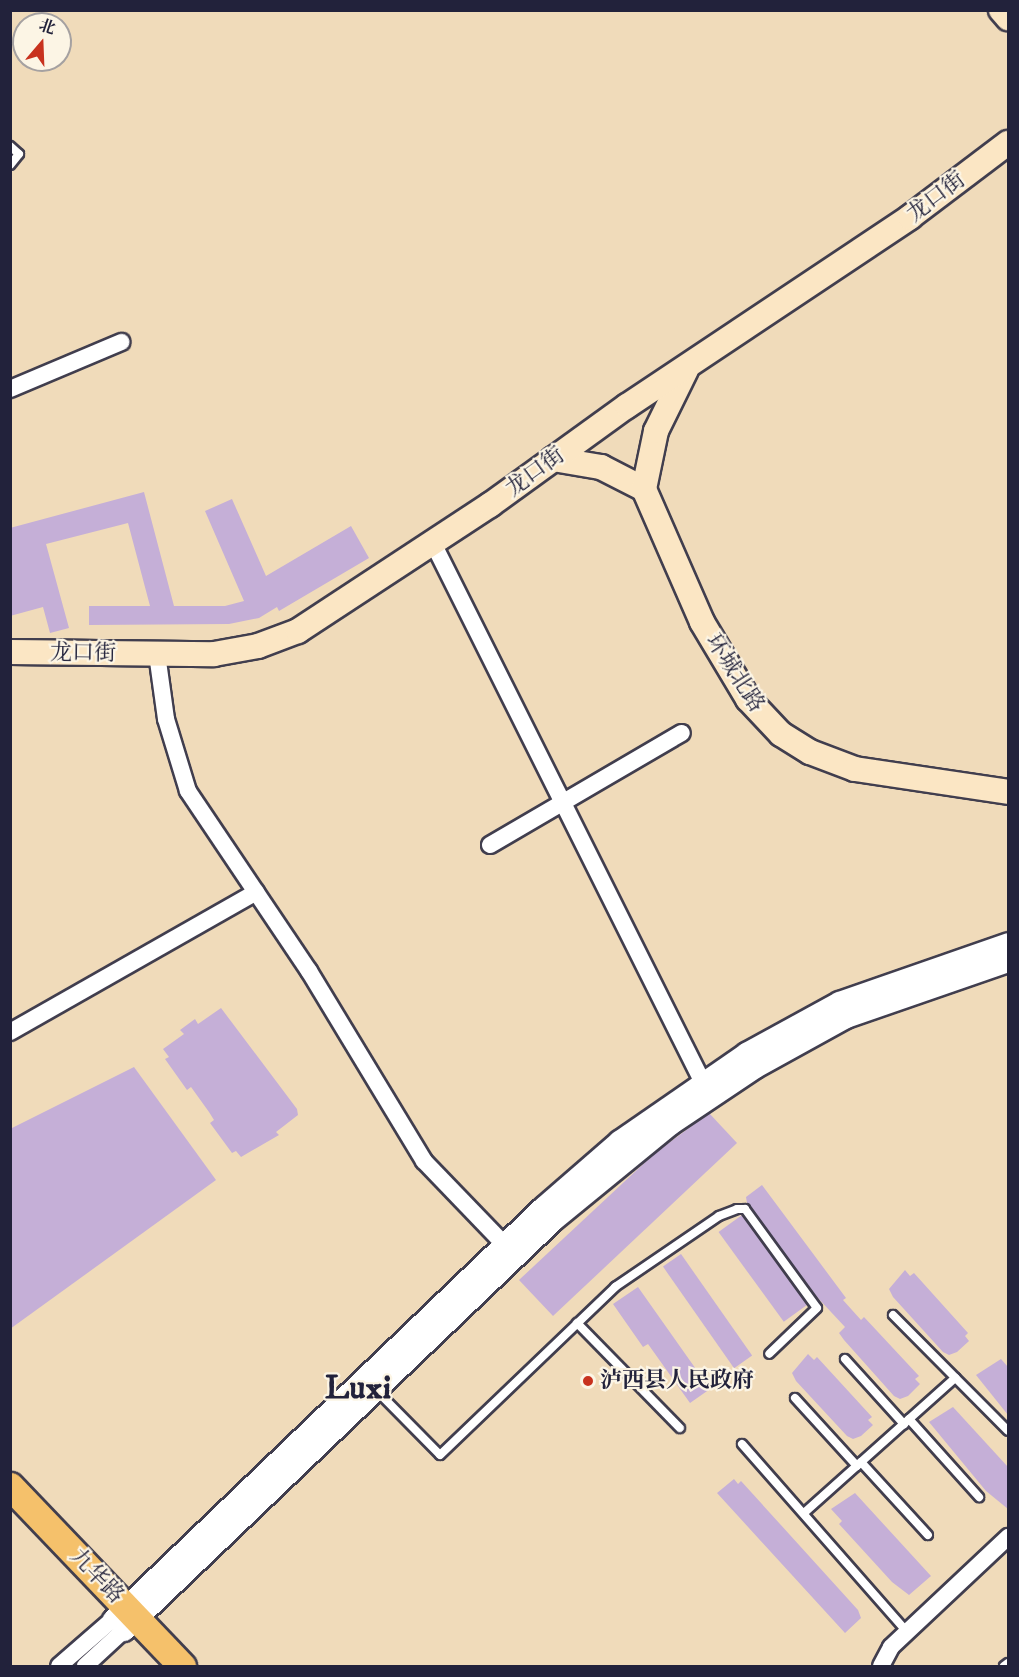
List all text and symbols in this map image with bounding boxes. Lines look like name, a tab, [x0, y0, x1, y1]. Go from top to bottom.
north arrow	[12, 12, 72, 72]
text: 北	[36, 15, 58, 39]
street label: 龙口街	[902, 167, 970, 227]
street label: 龙口街	[501, 442, 569, 502]
street label: 环城北路	[700, 629, 770, 717]
street label: 龙口街	[50, 639, 116, 667]
place label: 泸西县人民政府	[600, 1368, 754, 1394]
district label: Luxi	[325, 1369, 391, 1409]
marker: 泸西县人民政府	[581, 1374, 595, 1388]
street label: 九华路	[65, 1543, 129, 1609]

